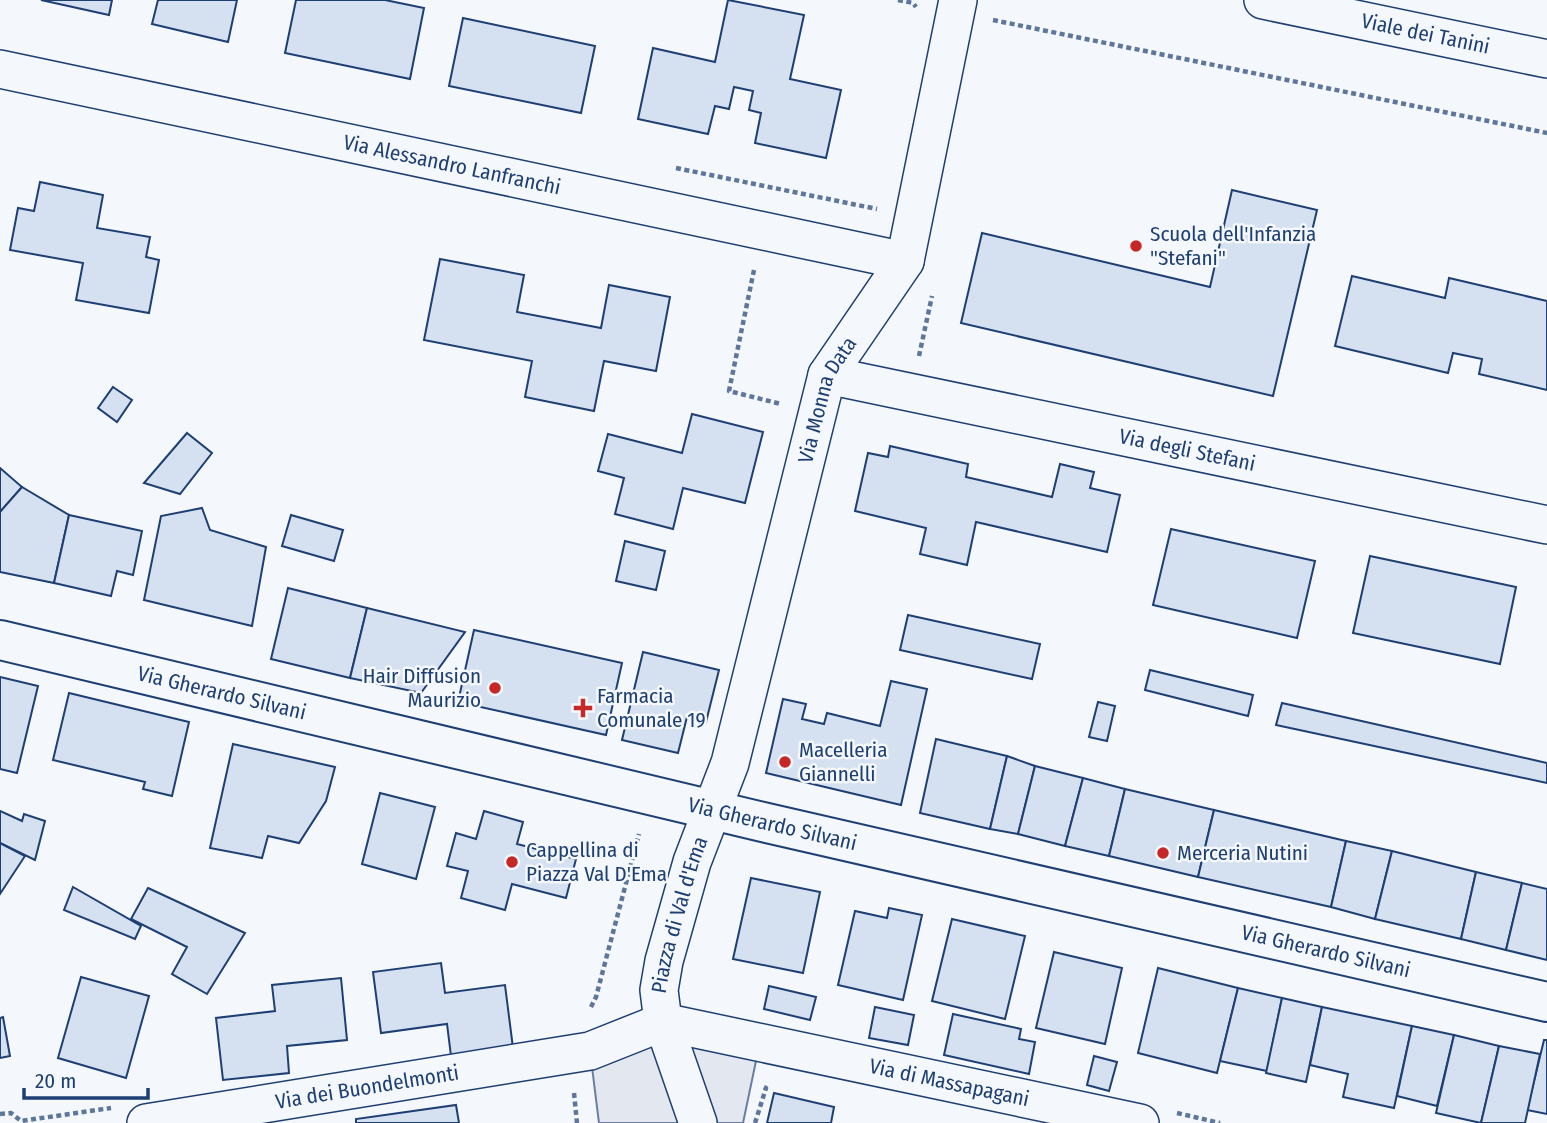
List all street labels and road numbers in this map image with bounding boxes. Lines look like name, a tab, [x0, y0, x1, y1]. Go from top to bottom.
street label: Viale dei Tanini	[1359, 8, 1492, 60]
street label: Via Alessandro Lanfranchi	[341, 129, 563, 201]
street label: Via Monna Data	[792, 332, 862, 466]
street label: Via degli Stefani	[1117, 423, 1258, 477]
street label: Via Gherardo Silvani	[135, 660, 309, 726]
street label: Via Gherardo Silvani	[685, 792, 859, 856]
street label: Piazza di Val d'Ema	[646, 833, 714, 995]
street label: Via Gherardo Silvani	[1239, 919, 1413, 983]
street label: Via di Massapagani	[867, 1053, 1032, 1112]
street label: Via dei Buondelmonti	[274, 1059, 461, 1115]

